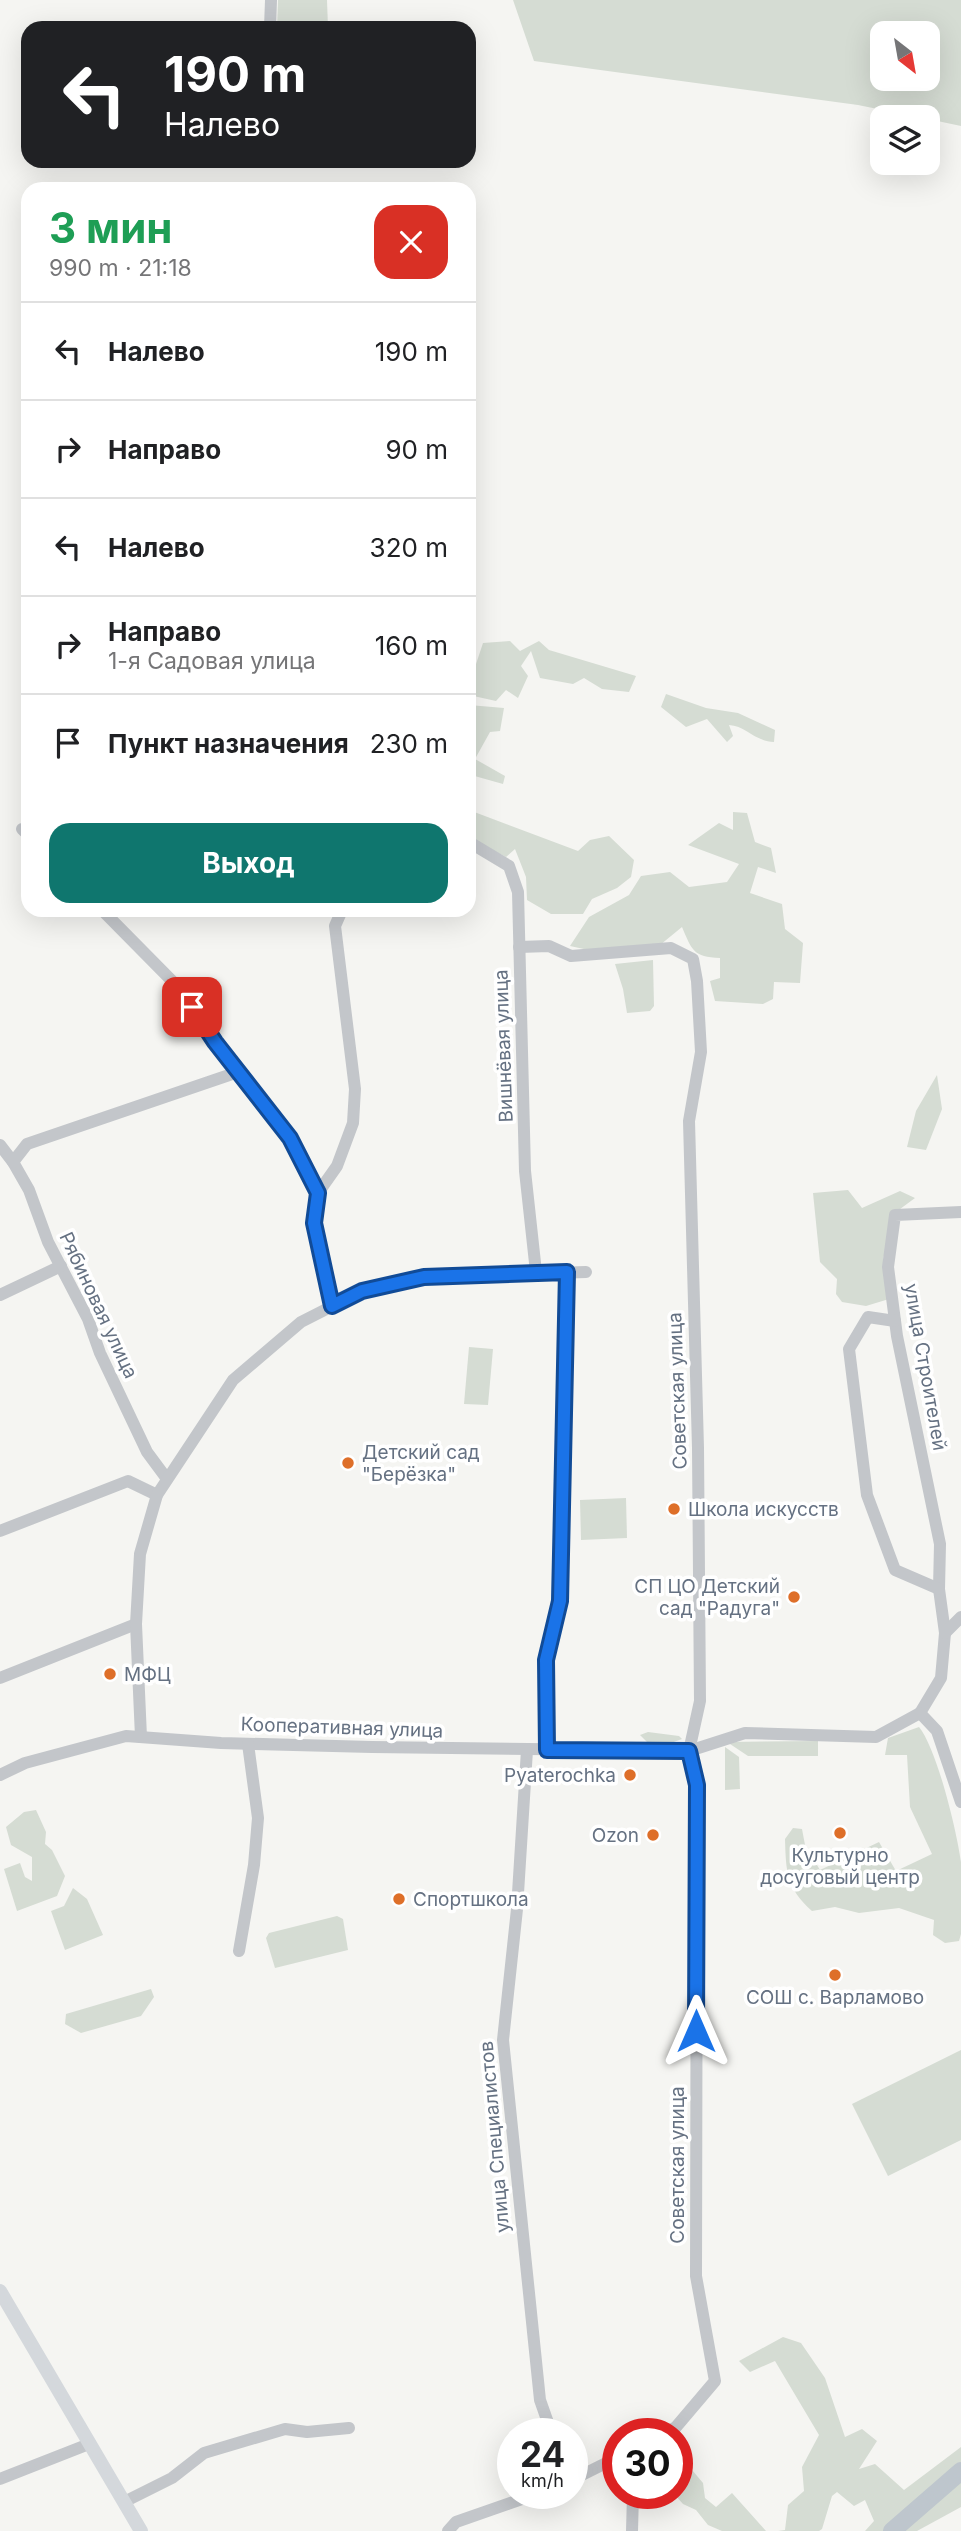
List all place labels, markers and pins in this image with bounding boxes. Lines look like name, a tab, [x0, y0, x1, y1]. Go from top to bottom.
pin	[162, 977, 222, 1037]
place label: Детский сад "Берёзка"	[362, 1441, 480, 1486]
marker: Детский сад "Берёзка"	[340, 1455, 356, 1471]
place label: Школа искусств	[688, 1498, 839, 1521]
marker: Школа искусств	[666, 1501, 682, 1517]
place label: СП ЦО Детский сад "Радуга"	[634, 1575, 780, 1620]
marker: СП ЦО Детский сад "Радуга"	[786, 1589, 802, 1605]
place label: МФЦ	[124, 1663, 171, 1686]
marker: МФЦ	[102, 1666, 118, 1682]
place label: Pyaterochka	[504, 1764, 616, 1787]
marker: Pyaterochka	[622, 1767, 638, 1783]
place label: Ozon	[592, 1824, 639, 1847]
marker: Культурно досуговый центр	[832, 1825, 848, 1841]
marker: Ozon	[645, 1827, 661, 1843]
place label: Культурно досуговый центр	[760, 1844, 920, 1889]
place label: Спортшкола	[413, 1888, 529, 1911]
marker: Спортшкола	[391, 1891, 407, 1907]
marker: СОШ с. Варламово	[827, 1967, 843, 1983]
place label: СОШ с. Варламово	[746, 1986, 924, 2009]

